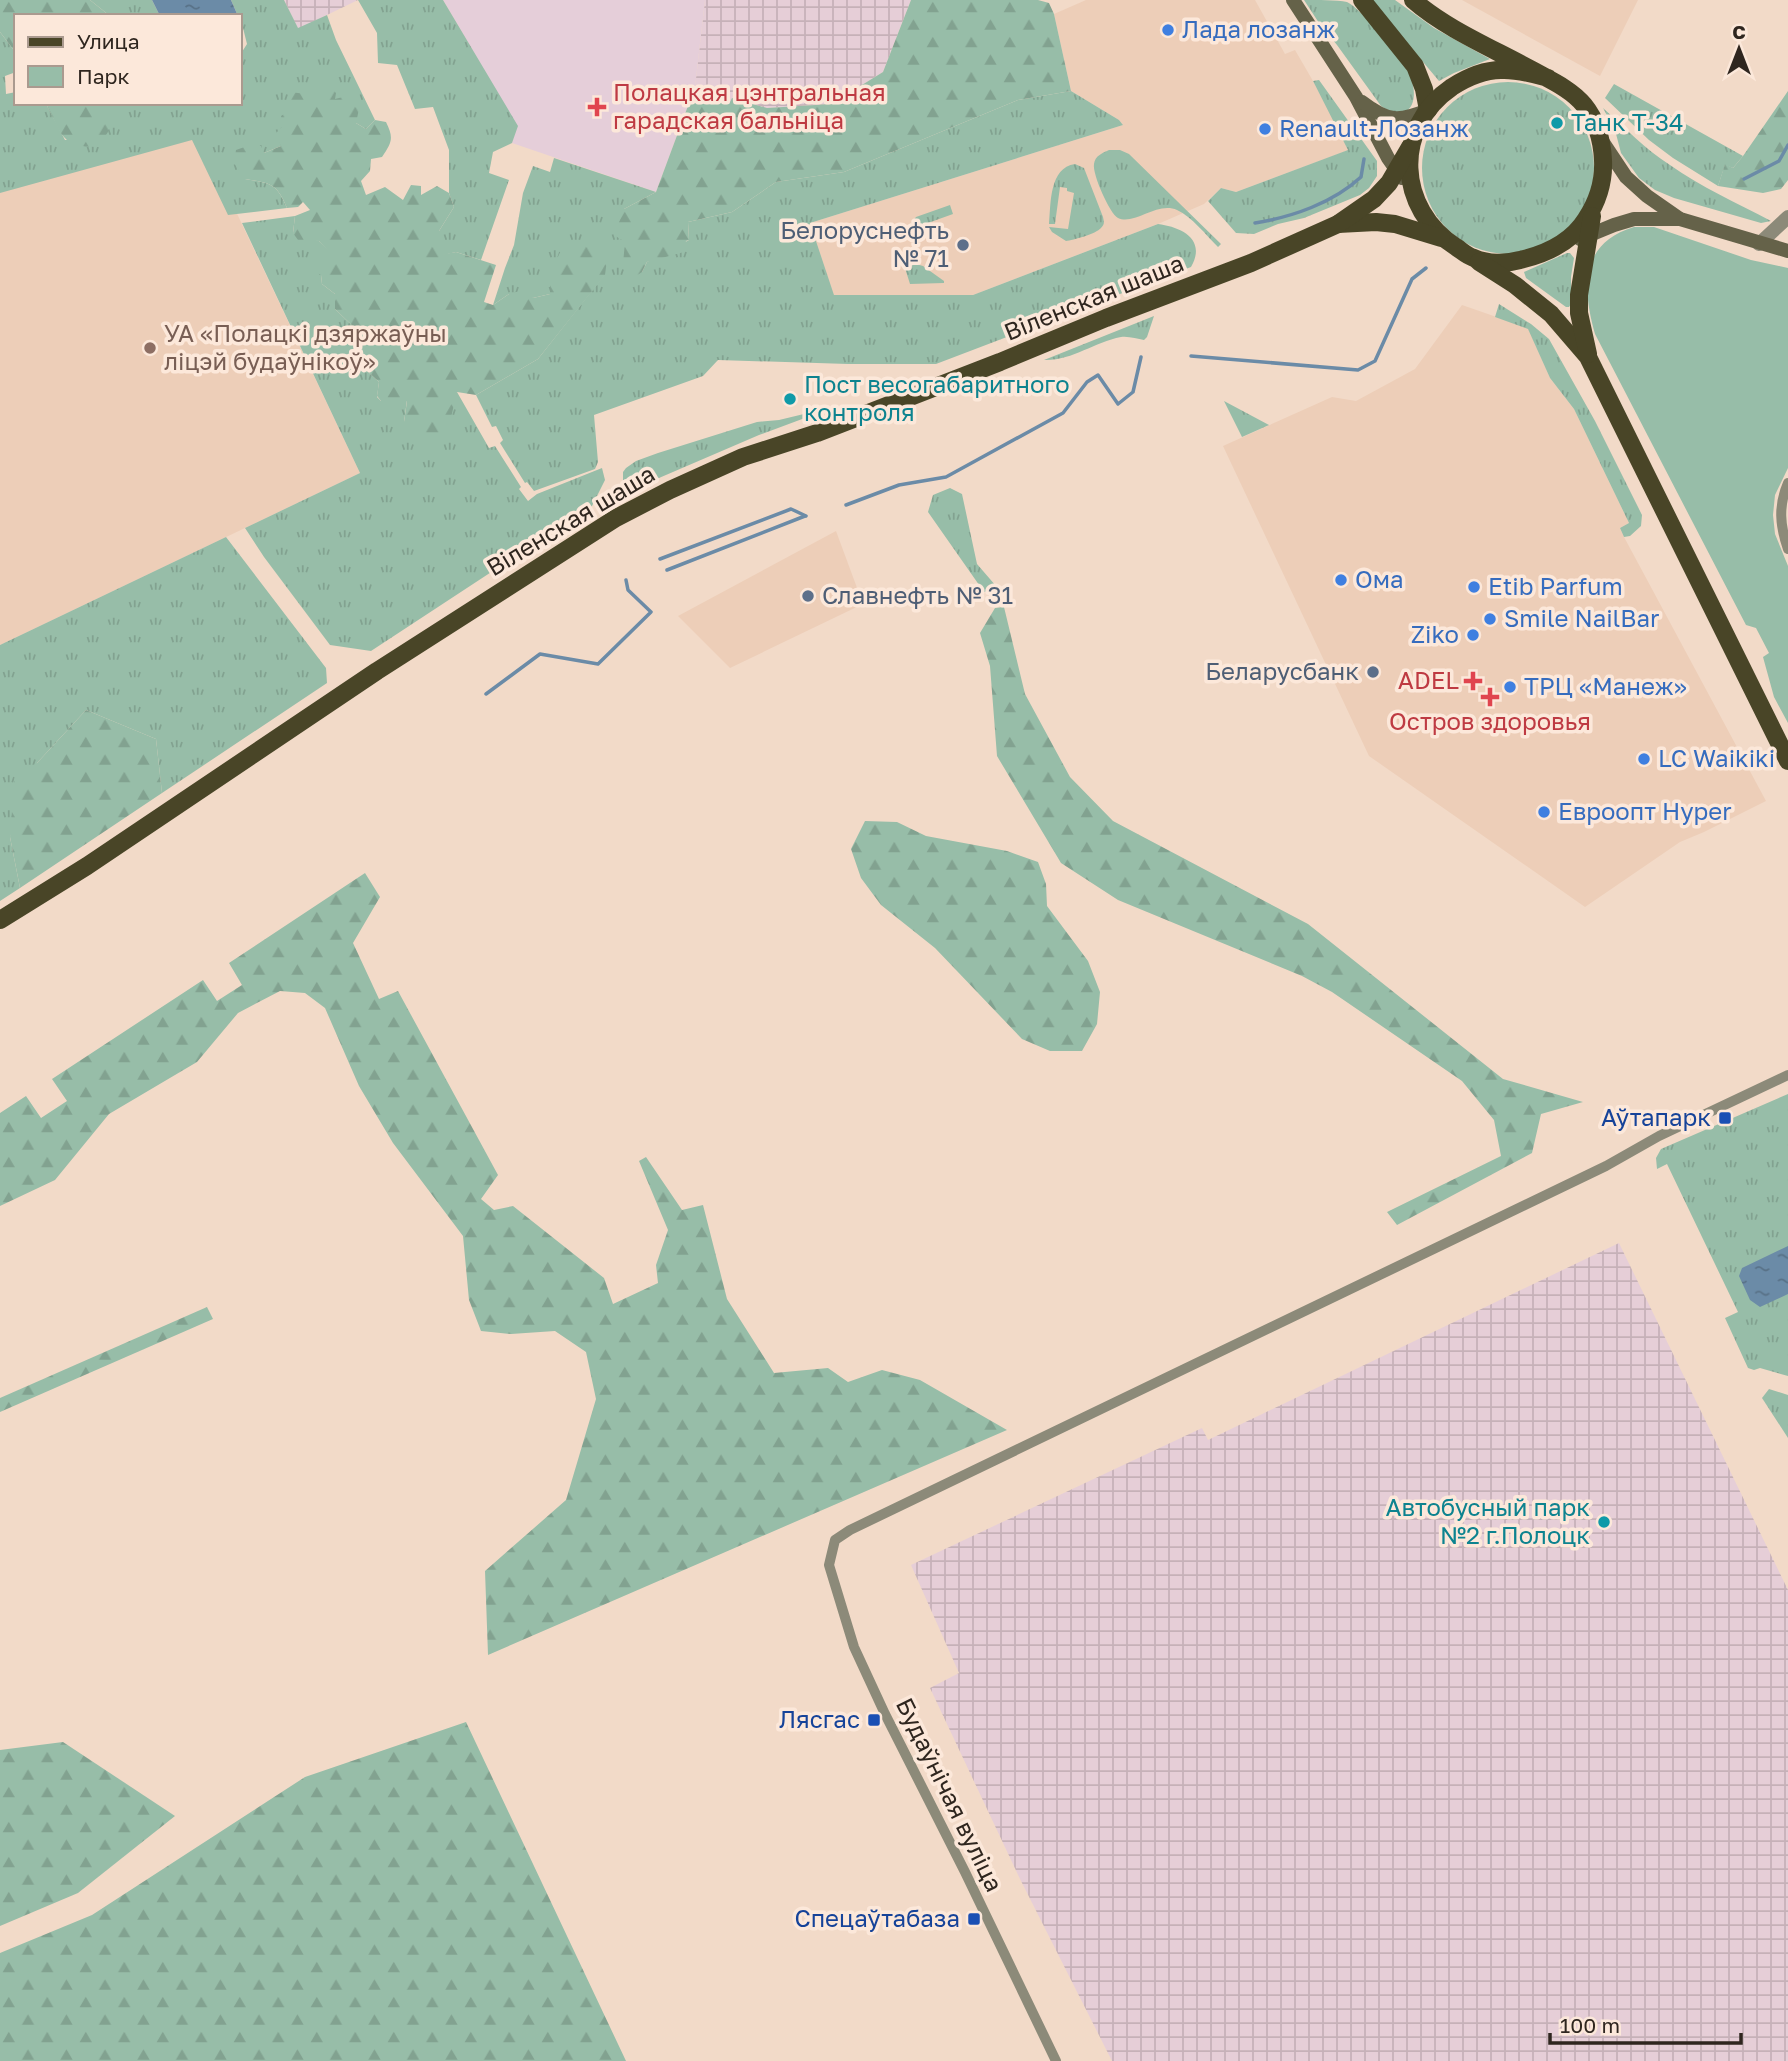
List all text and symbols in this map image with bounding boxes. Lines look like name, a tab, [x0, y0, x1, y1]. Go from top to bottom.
legend	[14, 14, 242, 105]
place label: Лада лозанж	[1182, 14, 1335, 43]
north arrow	[1704, 14, 1774, 84]
text: С	[1732, 20, 1746, 43]
marker: Лада лозанж	[1160, 22, 1176, 38]
text: Улица	[77, 28, 140, 54]
text: Парк	[77, 63, 130, 89]
place label: Полацкая цэнтральная гарадская бальніца	[613, 77, 886, 134]
marker: Полацкая цэнтральная гарадская бальніца	[587, 97, 607, 117]
place label: Танк Т-34	[1571, 107, 1684, 136]
place label: Renault-Лозанж	[1279, 113, 1469, 142]
marker: Танк Т-34	[1549, 115, 1565, 131]
marker: Renault-Лозанж	[1257, 121, 1273, 137]
place label: Белоруснефть № 71	[780, 215, 949, 272]
marker: Белоруснефть № 71	[955, 237, 971, 253]
street label: Віленская шаша	[999, 247, 1187, 346]
place label: УА «Полацкі дзяржаўны ліцэй будаўнікоў»	[164, 318, 447, 375]
marker: УА «Полацкі дзяржаўны ліцэй будаўнікоў»	[142, 340, 158, 356]
place label: Пост весогабаритного контроля	[804, 369, 1070, 426]
marker: Пост весогабаритного контроля	[782, 391, 798, 407]
street label: Віленская шаша	[481, 458, 660, 581]
place label: Ома	[1355, 564, 1404, 593]
place label: Etib Parfum	[1488, 571, 1623, 600]
marker: Ома	[1333, 572, 1349, 588]
marker: Etib Parfum	[1466, 579, 1482, 595]
place label: Славнефть № 31	[822, 580, 1013, 609]
marker: Славнефть № 31	[800, 588, 816, 604]
place label: Smile NailBar	[1504, 603, 1659, 632]
marker: Smile NailBar	[1482, 611, 1498, 627]
place label: Ziko	[1411, 619, 1459, 648]
marker: Ziko	[1465, 627, 1481, 643]
place label: Беларусбанк	[1205, 656, 1359, 685]
marker: Беларусбанк	[1365, 664, 1381, 680]
place label: ADEL	[1398, 665, 1459, 694]
place label: ТРЦ «Манеж»	[1524, 671, 1687, 700]
marker: ADEL	[1465, 673, 1481, 689]
marker: ТРЦ «Манеж»	[1502, 679, 1518, 695]
marker: Остров здоровья	[1482, 689, 1498, 705]
place label: Остров здоровья	[1389, 706, 1591, 735]
place label: LC Waikiki	[1658, 743, 1775, 772]
marker: LC Waikiki	[1636, 751, 1652, 767]
place label: Евроопт Hyper	[1558, 796, 1732, 825]
marker: Евроопт Hyper	[1536, 804, 1552, 820]
place label: Аўтапарк	[1601, 1102, 1711, 1131]
marker: Аўтапарк	[1717, 1110, 1733, 1126]
place label: Автобусный парк №2 г.Полоцк	[1386, 1492, 1590, 1549]
marker: Автобусный парк №2 г.Полоцк	[1596, 1514, 1612, 1530]
street label: Будаўнічая вуліца	[891, 1693, 1010, 1896]
place label: Лясгас	[779, 1704, 860, 1733]
marker: Лясгас	[866, 1712, 882, 1728]
place label: Спецаўтабаза	[794, 1903, 960, 1932]
marker: Спецаўтабаза	[966, 1911, 982, 1927]
scale bar	[1550, 2002, 1741, 2046]
text: 100 m	[1560, 2012, 1620, 2038]

